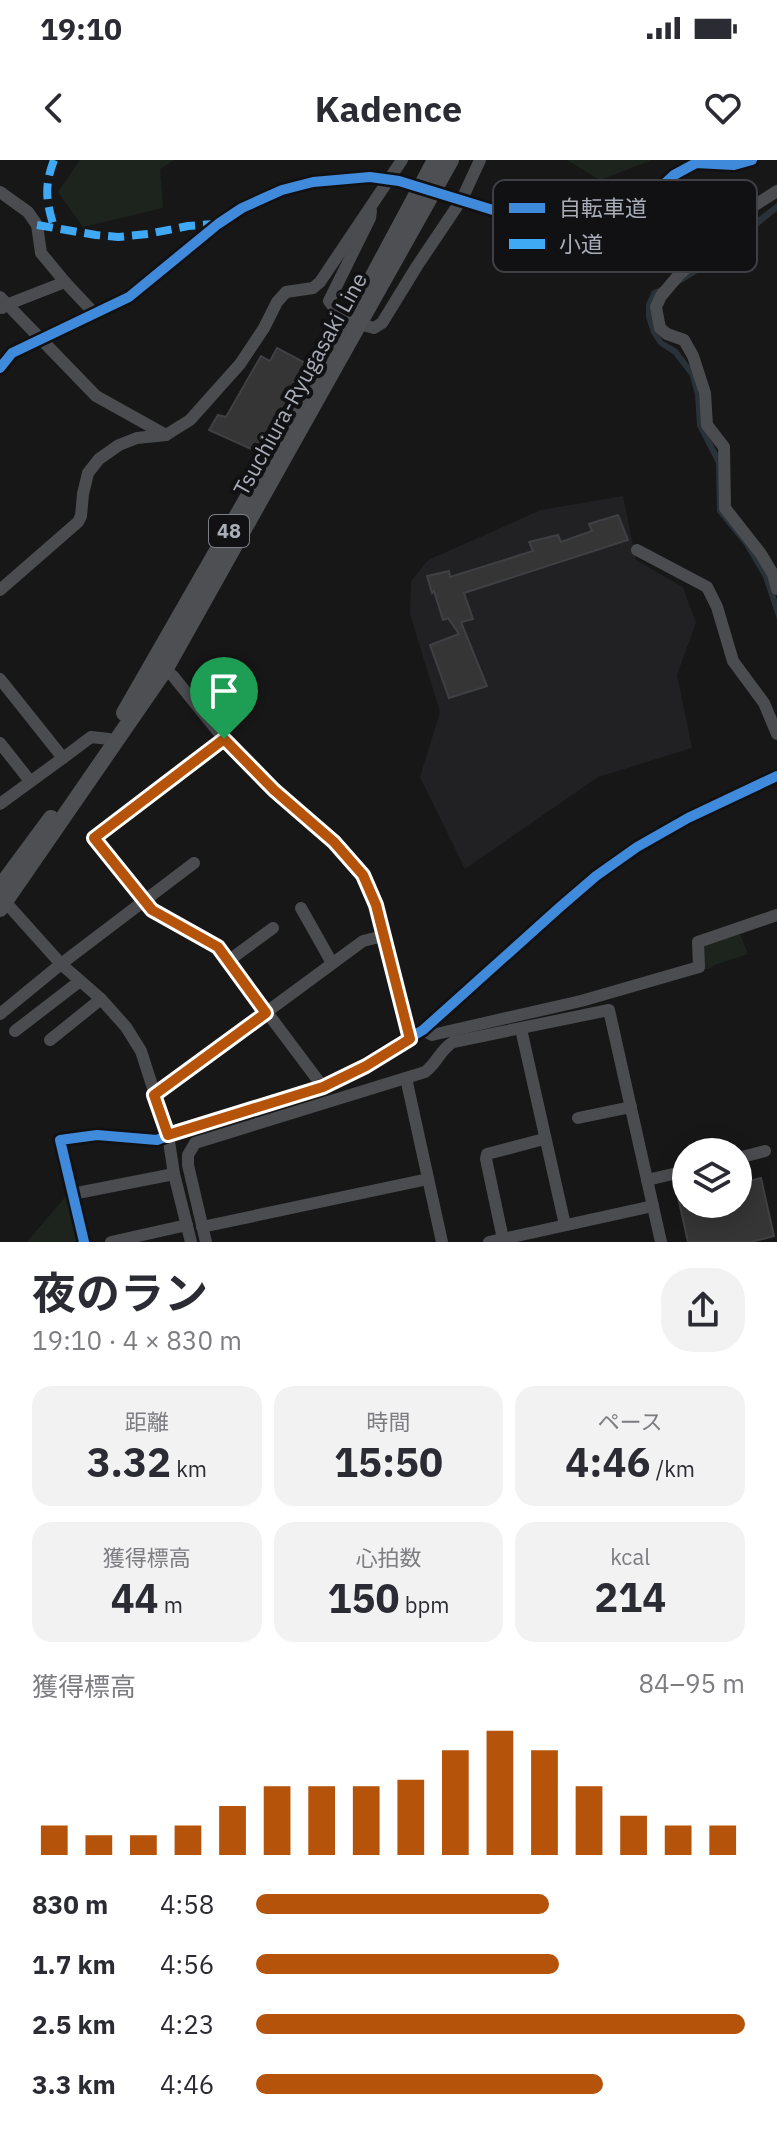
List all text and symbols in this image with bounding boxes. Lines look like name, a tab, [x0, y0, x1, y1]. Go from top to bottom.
text: 19:10	[40, 9, 122, 48]
text: Kadence	[315, 85, 462, 132]
icon: back	[32, 86, 76, 130]
icon: heart	[701, 86, 745, 130]
legend	[493, 180, 757, 272]
text: 自転車道	[559, 193, 647, 222]
text: 小道	[559, 229, 603, 258]
street label: Tsuchiura-Ryugasaki Line	[226, 267, 373, 500]
road number: 48	[209, 515, 249, 547]
pin	[190, 657, 258, 739]
icon: arrive	[202, 669, 246, 713]
map controls	[672, 1138, 752, 1218]
button: layers	[672, 1138, 752, 1218]
text: 夜のラン	[32, 1264, 208, 1321]
button: share	[661, 1268, 745, 1352]
text: 19:10 · 4 × 830 m	[32, 1323, 242, 1357]
text: 距離	[125, 1407, 169, 1436]
text: 時間	[366, 1407, 411, 1436]
text: ペース	[598, 1407, 663, 1436]
text: 3.32	[87, 1436, 171, 1488]
text: 15:50	[334, 1436, 443, 1488]
text: 4:46	[565, 1436, 651, 1488]
text: km	[171, 1454, 207, 1483]
text: /km	[651, 1454, 695, 1483]
text: kcal	[610, 1542, 650, 1571]
text: 獲得標高	[103, 1543, 191, 1572]
text: 心拍数	[355, 1543, 422, 1572]
text: 214	[594, 1571, 666, 1623]
text: 44	[111, 1572, 159, 1624]
text: 150	[328, 1572, 400, 1624]
text: m	[159, 1590, 183, 1619]
text: bpm	[400, 1590, 449, 1619]
text: 84–95 m	[638, 1666, 745, 1700]
text: 獲得標高	[32, 1669, 136, 1703]
text: 830 m	[32, 1887, 108, 1921]
text: 4:58	[160, 1887, 214, 1921]
text: 1.7 km	[32, 1947, 116, 1981]
text: 4:56	[160, 1947, 214, 1981]
text: 2.5 km	[32, 2007, 116, 2041]
text: 4:23	[160, 2007, 214, 2041]
text: 3.3 km	[32, 2067, 116, 2101]
text: 4:46	[160, 2067, 214, 2101]

